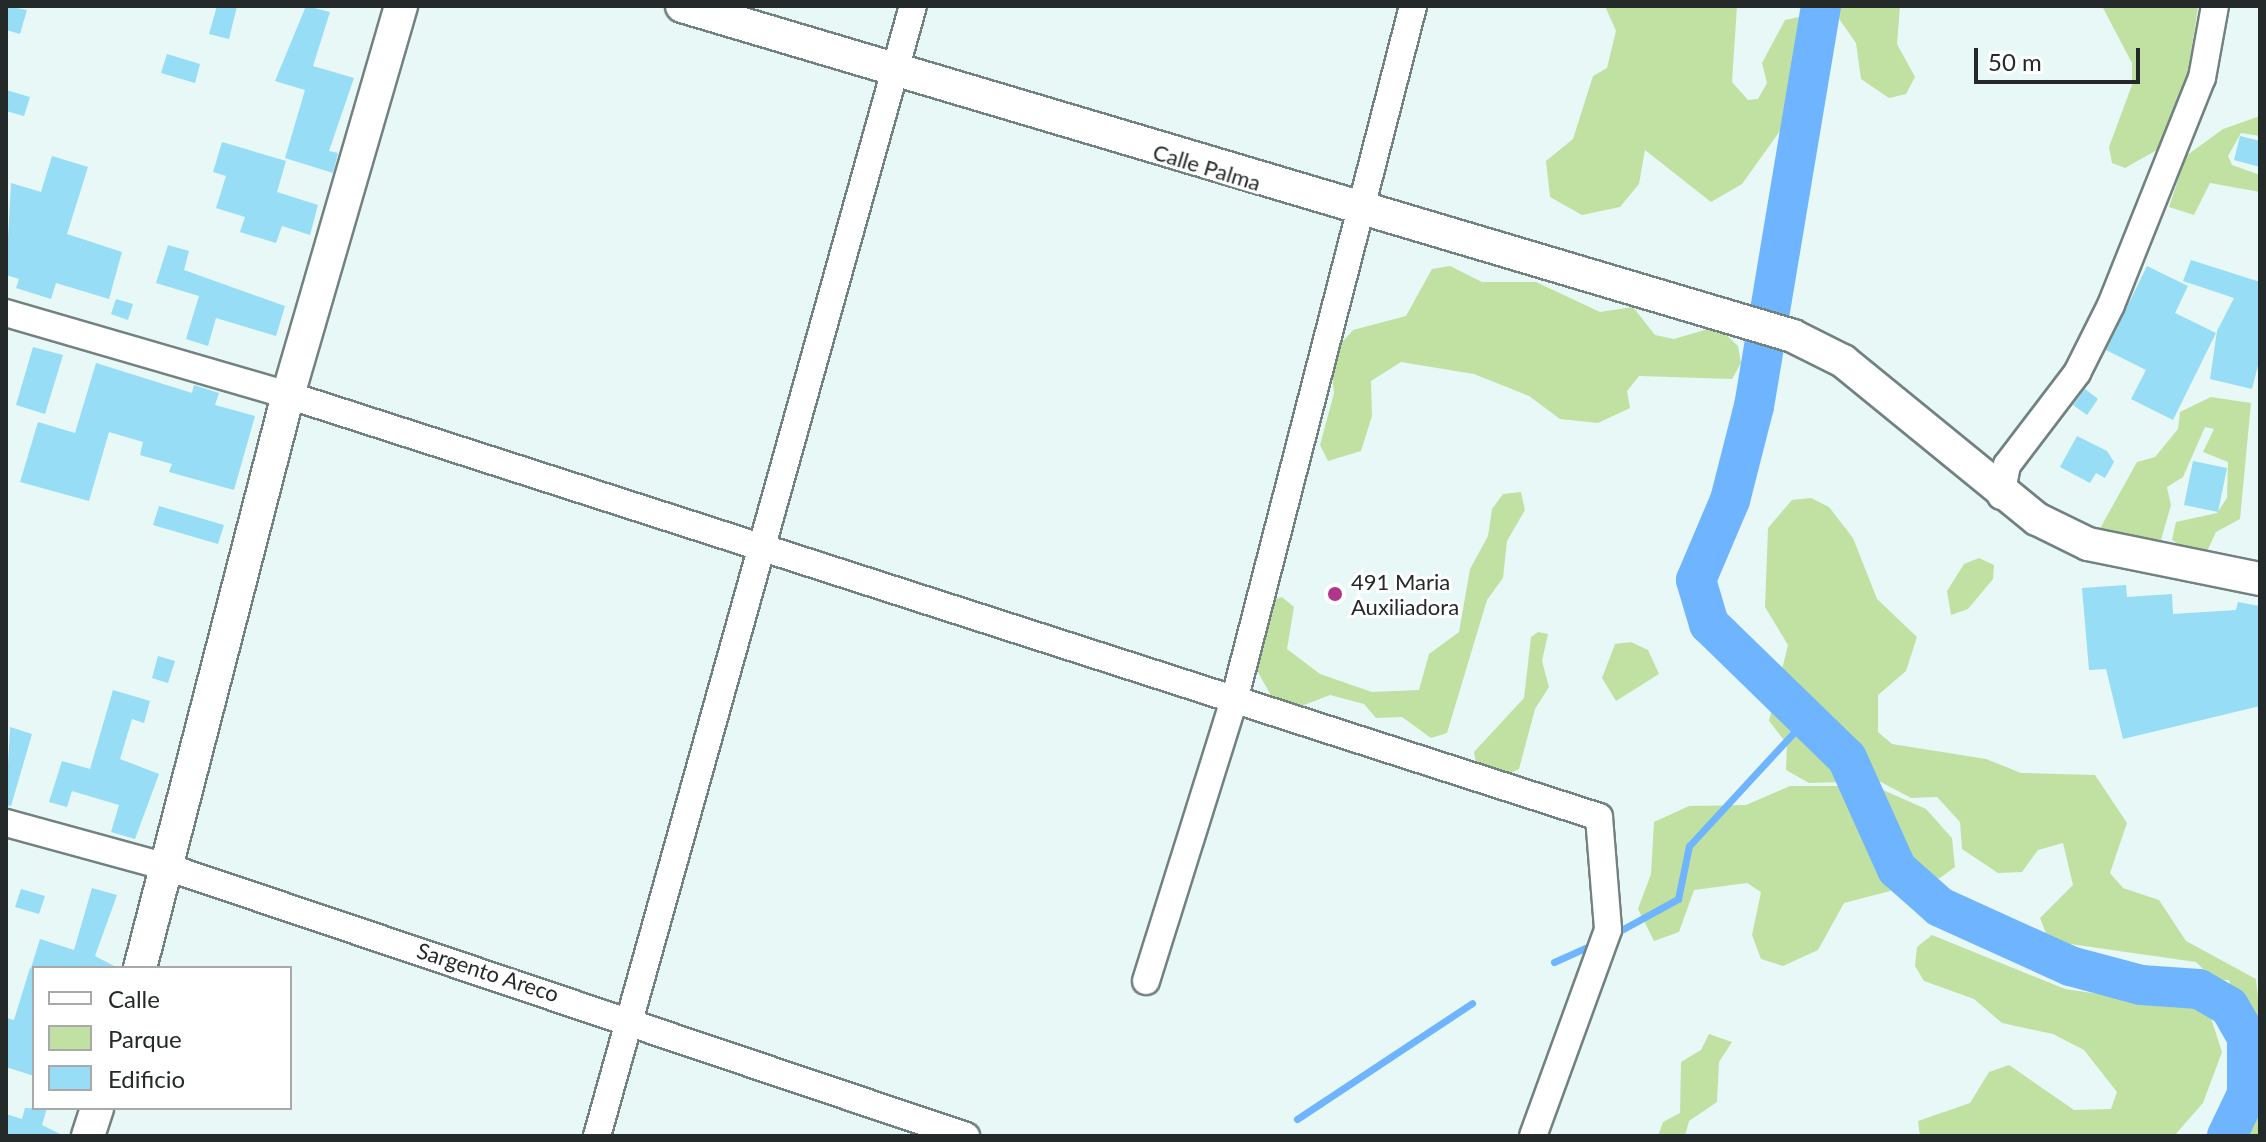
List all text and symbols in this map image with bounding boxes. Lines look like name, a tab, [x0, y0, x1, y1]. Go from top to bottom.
scale bar	[1978, 32, 2144, 82]
text: 50 m	[1988, 47, 2042, 76]
street label: Calle Palma	[1150, 138, 1264, 196]
place label: 491 Maria Auxiliadora	[1351, 568, 1459, 620]
marker: 491 Maria Auxiliadora	[1326, 585, 1344, 603]
street label: Sargento Areco	[413, 937, 563, 1007]
legend	[32, 966, 292, 1110]
text: Calle	[108, 984, 160, 1013]
text: Parque	[108, 1024, 182, 1053]
text: Edificio	[108, 1064, 185, 1093]

